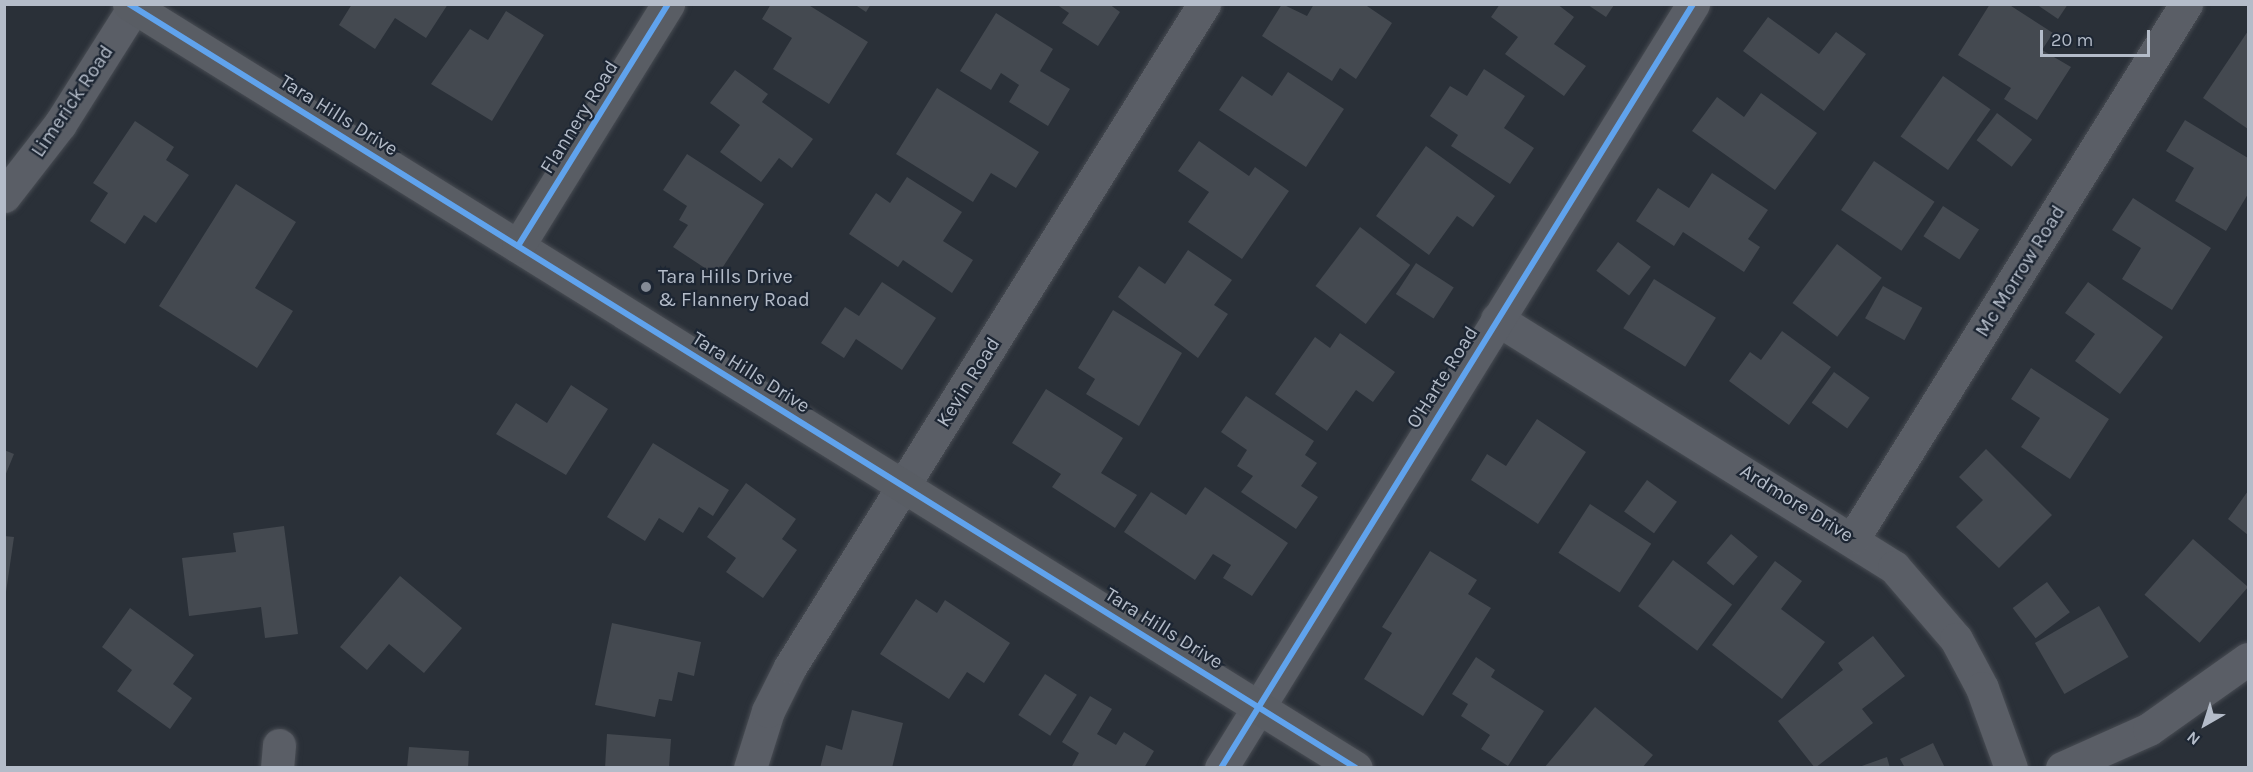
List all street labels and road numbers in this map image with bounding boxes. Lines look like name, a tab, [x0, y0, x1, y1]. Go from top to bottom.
street label: Limerick Road	[26, 40, 118, 162]
street label: Flannery Road	[535, 56, 623, 178]
street label: Tara Hills Drive	[275, 69, 403, 161]
street label: Mc Morrow Road	[1970, 201, 2070, 341]
street label: O'Harte Road	[1401, 322, 1483, 432]
street label: Tara Hills Drive	[687, 326, 815, 418]
street label: Kevin Road	[931, 333, 1005, 431]
street label: Ardmore Drive	[1736, 459, 1858, 547]
street label: Tara Hills Drive	[1100, 582, 1228, 674]

